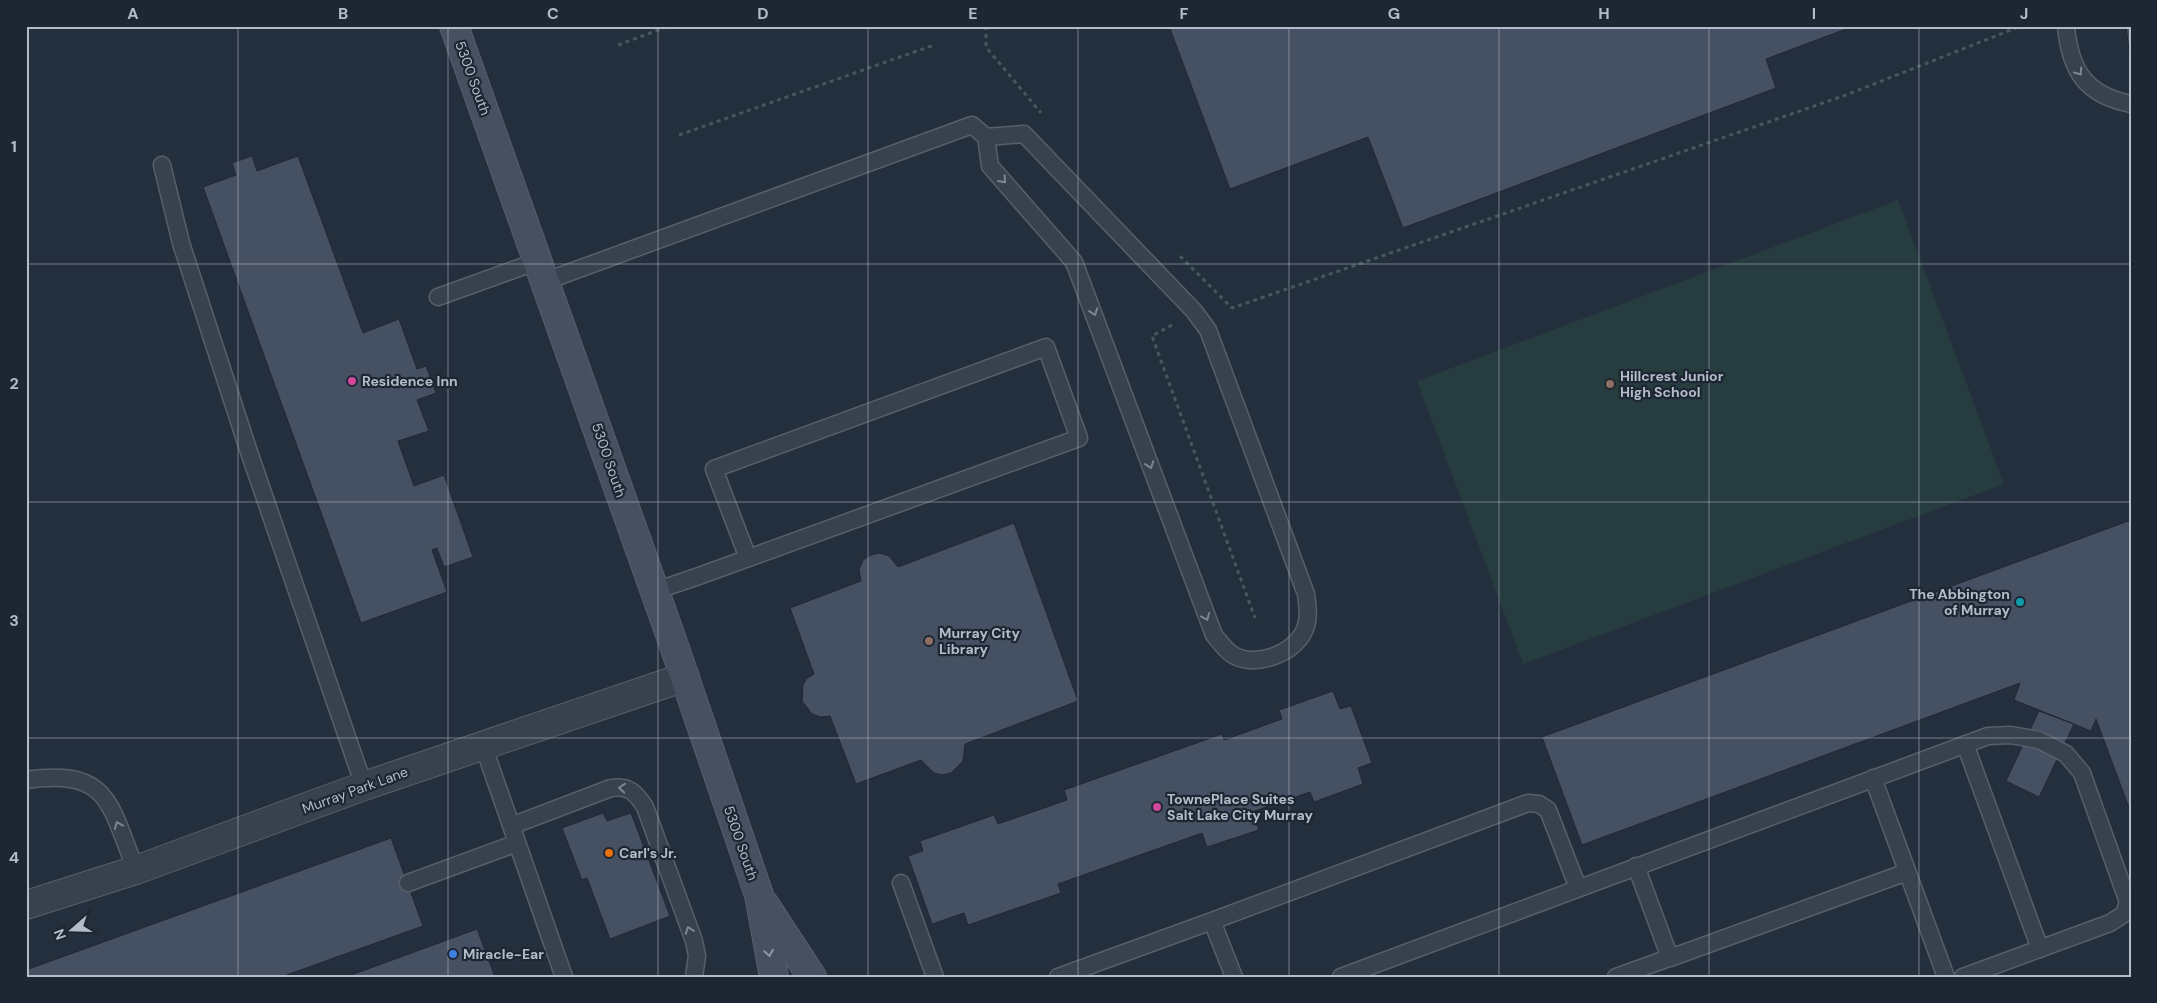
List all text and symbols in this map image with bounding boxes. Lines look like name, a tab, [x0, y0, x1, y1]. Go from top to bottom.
text: A	[127, 3, 139, 24]
text: B	[338, 3, 348, 24]
text: C	[547, 3, 559, 24]
text: D	[757, 3, 769, 24]
text: E	[968, 3, 978, 24]
text: F	[1180, 3, 1189, 24]
text: G	[1388, 3, 1400, 24]
text: H	[1598, 3, 1610, 24]
text: I	[1812, 3, 1816, 24]
text: J	[2020, 3, 2028, 24]
street label: 5300 South	[451, 38, 495, 118]
one-way arrow	[2073, 66, 2082, 76]
text: 1	[11, 136, 17, 157]
one-way arrow	[997, 175, 1006, 184]
one-way arrow	[1088, 307, 1098, 316]
place label: Hillcrest Junior High School	[1620, 367, 1724, 401]
place label: Residence Inn	[362, 372, 458, 390]
text: 2	[9, 373, 19, 394]
marker: Residence Inn	[346, 375, 358, 387]
marker: Hillcrest Junior High School	[1604, 378, 1616, 390]
street label: 5300 South	[588, 420, 630, 500]
one-way arrow	[1144, 460, 1154, 469]
place label: The Abbington of Murray	[1909, 585, 2011, 619]
marker: The Abbington of Murray	[2014, 596, 2026, 608]
text: 3	[9, 610, 19, 631]
one-way arrow	[1200, 612, 1211, 621]
place label: Murray City Library	[939, 624, 1020, 658]
marker: Murray City Library	[923, 635, 935, 647]
street label: Murray Park Lane	[300, 762, 410, 818]
one-way arrow	[617, 783, 625, 794]
place label: TownePlace Suites Salt Lake City Murray	[1167, 790, 1313, 824]
marker: TownePlace Suites Salt Lake City Murray	[1151, 801, 1163, 813]
street label: 5300 South	[720, 803, 762, 883]
one-way arrow	[114, 821, 124, 830]
place label: Carl's Jr.	[619, 844, 677, 862]
text: 4	[9, 847, 19, 868]
marker: Carl's Jr.	[603, 847, 615, 859]
north arrow	[48, 906, 98, 956]
one-way arrow	[685, 926, 695, 934]
text: N	[50, 927, 70, 942]
place label: Miracle-Ear	[463, 945, 544, 963]
marker: Miracle-Ear	[447, 948, 459, 960]
one-way arrow	[764, 949, 774, 958]

